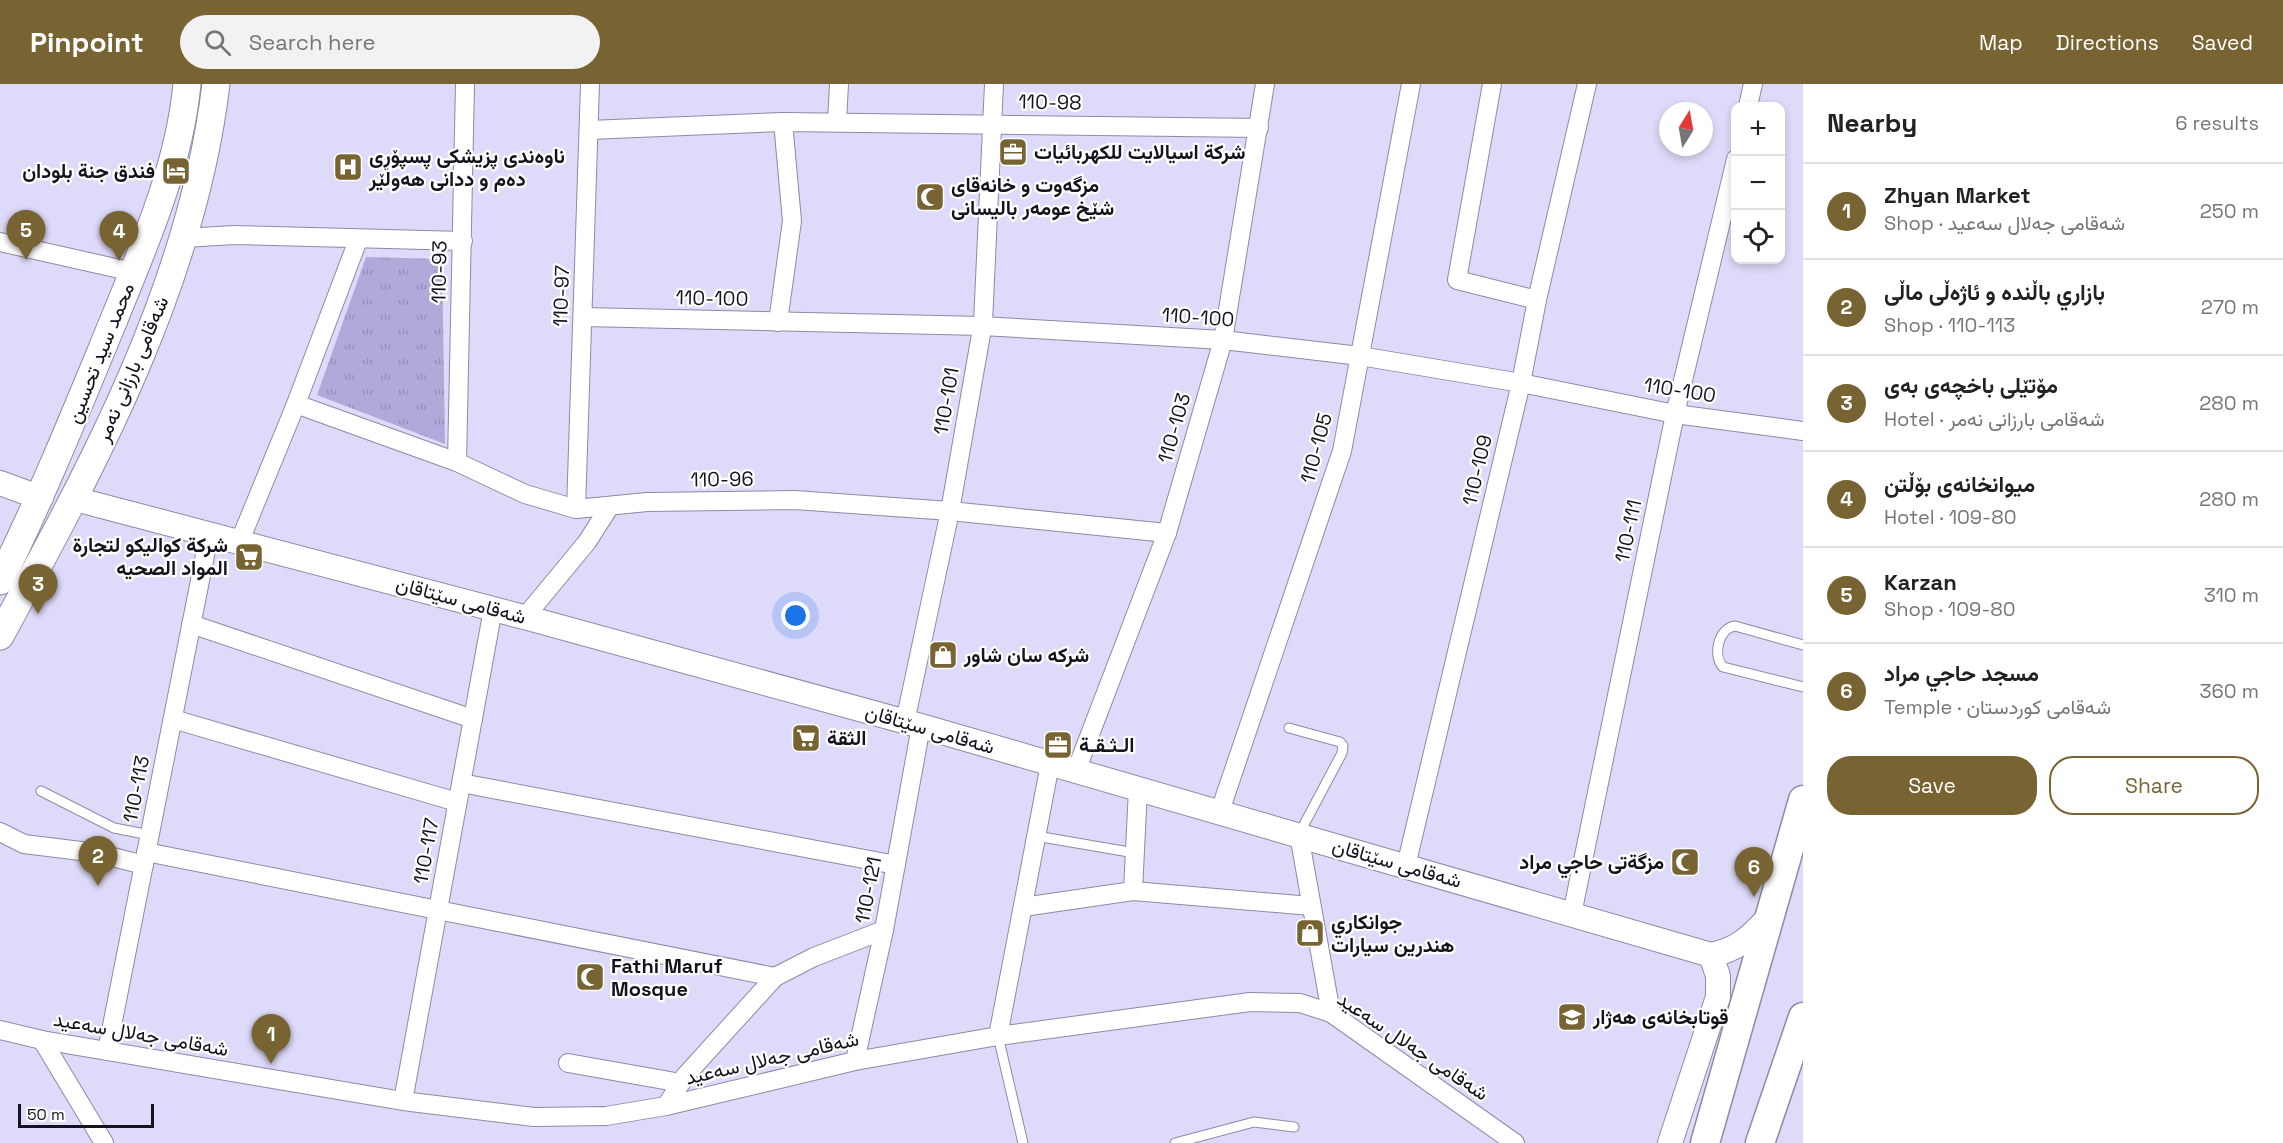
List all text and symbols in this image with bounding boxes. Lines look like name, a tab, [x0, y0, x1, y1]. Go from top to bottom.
search box	[180, 15, 600, 69]
text: Pinpoint	[30, 24, 144, 60]
icon: search	[201, 26, 234, 59]
text: Search here	[249, 28, 375, 56]
text: Map	[1979, 29, 2023, 56]
text: Directions	[2056, 29, 2159, 56]
text: Saved	[2192, 29, 2253, 56]
street label: 110-98	[1018, 88, 1082, 116]
north arrow	[1659, 102, 1713, 156]
map controls	[1731, 102, 1785, 264]
button: +	[1731, 102, 1785, 156]
text: Nearby	[1827, 106, 1917, 140]
text: 6 results	[2175, 110, 2259, 136]
office icon: شركة اسيالايت للكهربائيات	[997, 136, 1029, 168]
place label: شركة اسيالايت للكهربائيات	[1034, 139, 1245, 165]
place label: ناوەندی پزیشکی پسپۆڕی دەم و ددانی هەولێر	[368, 143, 565, 192]
hospital icon: ناوەندی پزیشکی پسپۆڕی دەم و ددانی هەولێر	[332, 151, 364, 183]
hotel icon: فندق جنة بلودان	[160, 155, 192, 187]
button: −	[1731, 156, 1785, 210]
place label: فندق جنة بلودان	[22, 158, 155, 184]
place label: مزگەوت و خانەقای شێخ عومەر بالیسانی	[951, 172, 1114, 222]
mosque icon: مزگەوت و خانەقای شێخ عومەر بالیسانی	[914, 181, 946, 213]
text: Zhyan Market	[1884, 181, 2030, 209]
text: 1	[1842, 198, 1851, 224]
text: 250 m	[2200, 198, 2259, 224]
pin: 5	[6, 210, 46, 260]
button: locate	[1731, 210, 1785, 264]
text: Shop · شەقامی جەلال سەعید	[1884, 210, 2125, 236]
pin: 4	[100, 212, 138, 261]
street label: 110-93	[425, 240, 453, 304]
street label: 110-97	[547, 265, 575, 327]
text: بازاري باڵندە و ئاژەڵی ماڵی	[1884, 278, 2105, 306]
street label: محمد سید تحسین	[60, 279, 140, 427]
street label: 110-100	[675, 284, 749, 312]
street label: شەقامی بارزانی نەمر	[89, 292, 174, 447]
text: 2	[1841, 294, 1852, 320]
text: 270 m	[2201, 294, 2259, 320]
street label: 110-100	[1161, 301, 1235, 333]
text: Shop · 110-113	[1884, 312, 2015, 338]
street label: 110-101	[927, 365, 965, 437]
street label: 110-100	[1642, 371, 1718, 409]
text: مۆتێلی باخچەی بەی	[1884, 371, 2058, 399]
street label: 110-103	[1152, 390, 1196, 466]
text: 3	[1840, 390, 1853, 416]
text: 280 m	[2199, 390, 2259, 416]
text: Hotel · شەقامی بارزانی نەمر	[1884, 406, 2104, 432]
street label: 110-105	[1294, 410, 1338, 486]
street label: 110-109	[1456, 432, 1498, 508]
street label: 110-96	[690, 465, 754, 493]
text: میوانخانەی بۆڵتن	[1884, 470, 2035, 498]
text: 4	[1840, 486, 1853, 512]
text: 280 m	[2199, 486, 2259, 512]
street label: 110-111	[1609, 497, 1647, 565]
text: Hotel · 109-80	[1884, 504, 2017, 530]
place label: شركة كواليكو لتجارة المواد الصحيه	[73, 532, 228, 581]
supermarket icon: شركة كواليكو لتجارة المواد الصحيه	[233, 541, 265, 573]
pin: 3	[18, 564, 57, 614]
text: Karzan	[1884, 568, 1957, 596]
street label: شەقامی سێتاقان	[393, 570, 529, 630]
text: 5	[1841, 582, 1853, 608]
text: 310 m	[2204, 582, 2259, 608]
text: Shop · 109-80	[1884, 596, 2016, 622]
your location	[781, 601, 810, 630]
shop icon: شرکە سان شاور	[927, 639, 959, 671]
place label: شرکە سان شاور	[963, 642, 1089, 668]
text: مسجد حاجي مراد	[1884, 659, 2039, 687]
text: 6	[1840, 678, 1853, 704]
text: 360 m	[2200, 678, 2259, 704]
text: Temple · شەقامی کوردستان	[1884, 694, 2111, 720]
street label: شەقامی سێتاقان	[862, 698, 998, 760]
supermarket icon: الثقة	[790, 722, 822, 754]
place label: الثقة	[827, 725, 866, 751]
office icon: الـثـقـة	[1042, 729, 1074, 761]
place label: الـثـقـة	[1079, 732, 1135, 758]
street label: 110-113	[117, 753, 155, 825]
button: Save	[1827, 756, 2037, 815]
button: Share	[2049, 756, 2259, 815]
street label: 110-117	[407, 816, 445, 886]
street label: شەقامی سێتاقان	[1329, 832, 1465, 894]
pin: 2	[78, 836, 118, 886]
mosque icon: مزگةتی حاجي مراد	[1669, 846, 1701, 878]
pin: 6	[1734, 848, 1774, 897]
place label: مزگةتی حاجي مراد	[1519, 849, 1664, 879]
street label: 110-121	[849, 854, 887, 926]
place label: جوانكاري هندرين سيارات	[1331, 909, 1454, 958]
shop icon: جوانكاري هندرين سيارات	[1294, 917, 1326, 949]
place label: Fathi Maruf Mosque	[611, 953, 723, 1002]
mosque icon: Fathi Maruf Mosque	[574, 961, 606, 993]
street label: شەقامی جەلال سەعید	[1332, 986, 1494, 1106]
school or university icon: قوتابخانەی هەژار	[1556, 1001, 1588, 1033]
place label: قوتابخانەی هەژار	[1592, 1004, 1729, 1030]
street label: شەقامی جەلال سەعید	[51, 1006, 231, 1062]
pin: 1	[252, 1014, 290, 1064]
street label: شەقامی جەلال سەعید	[683, 1025, 861, 1091]
scale bar	[18, 1101, 154, 1128]
text: 50 m	[27, 1104, 65, 1125]

